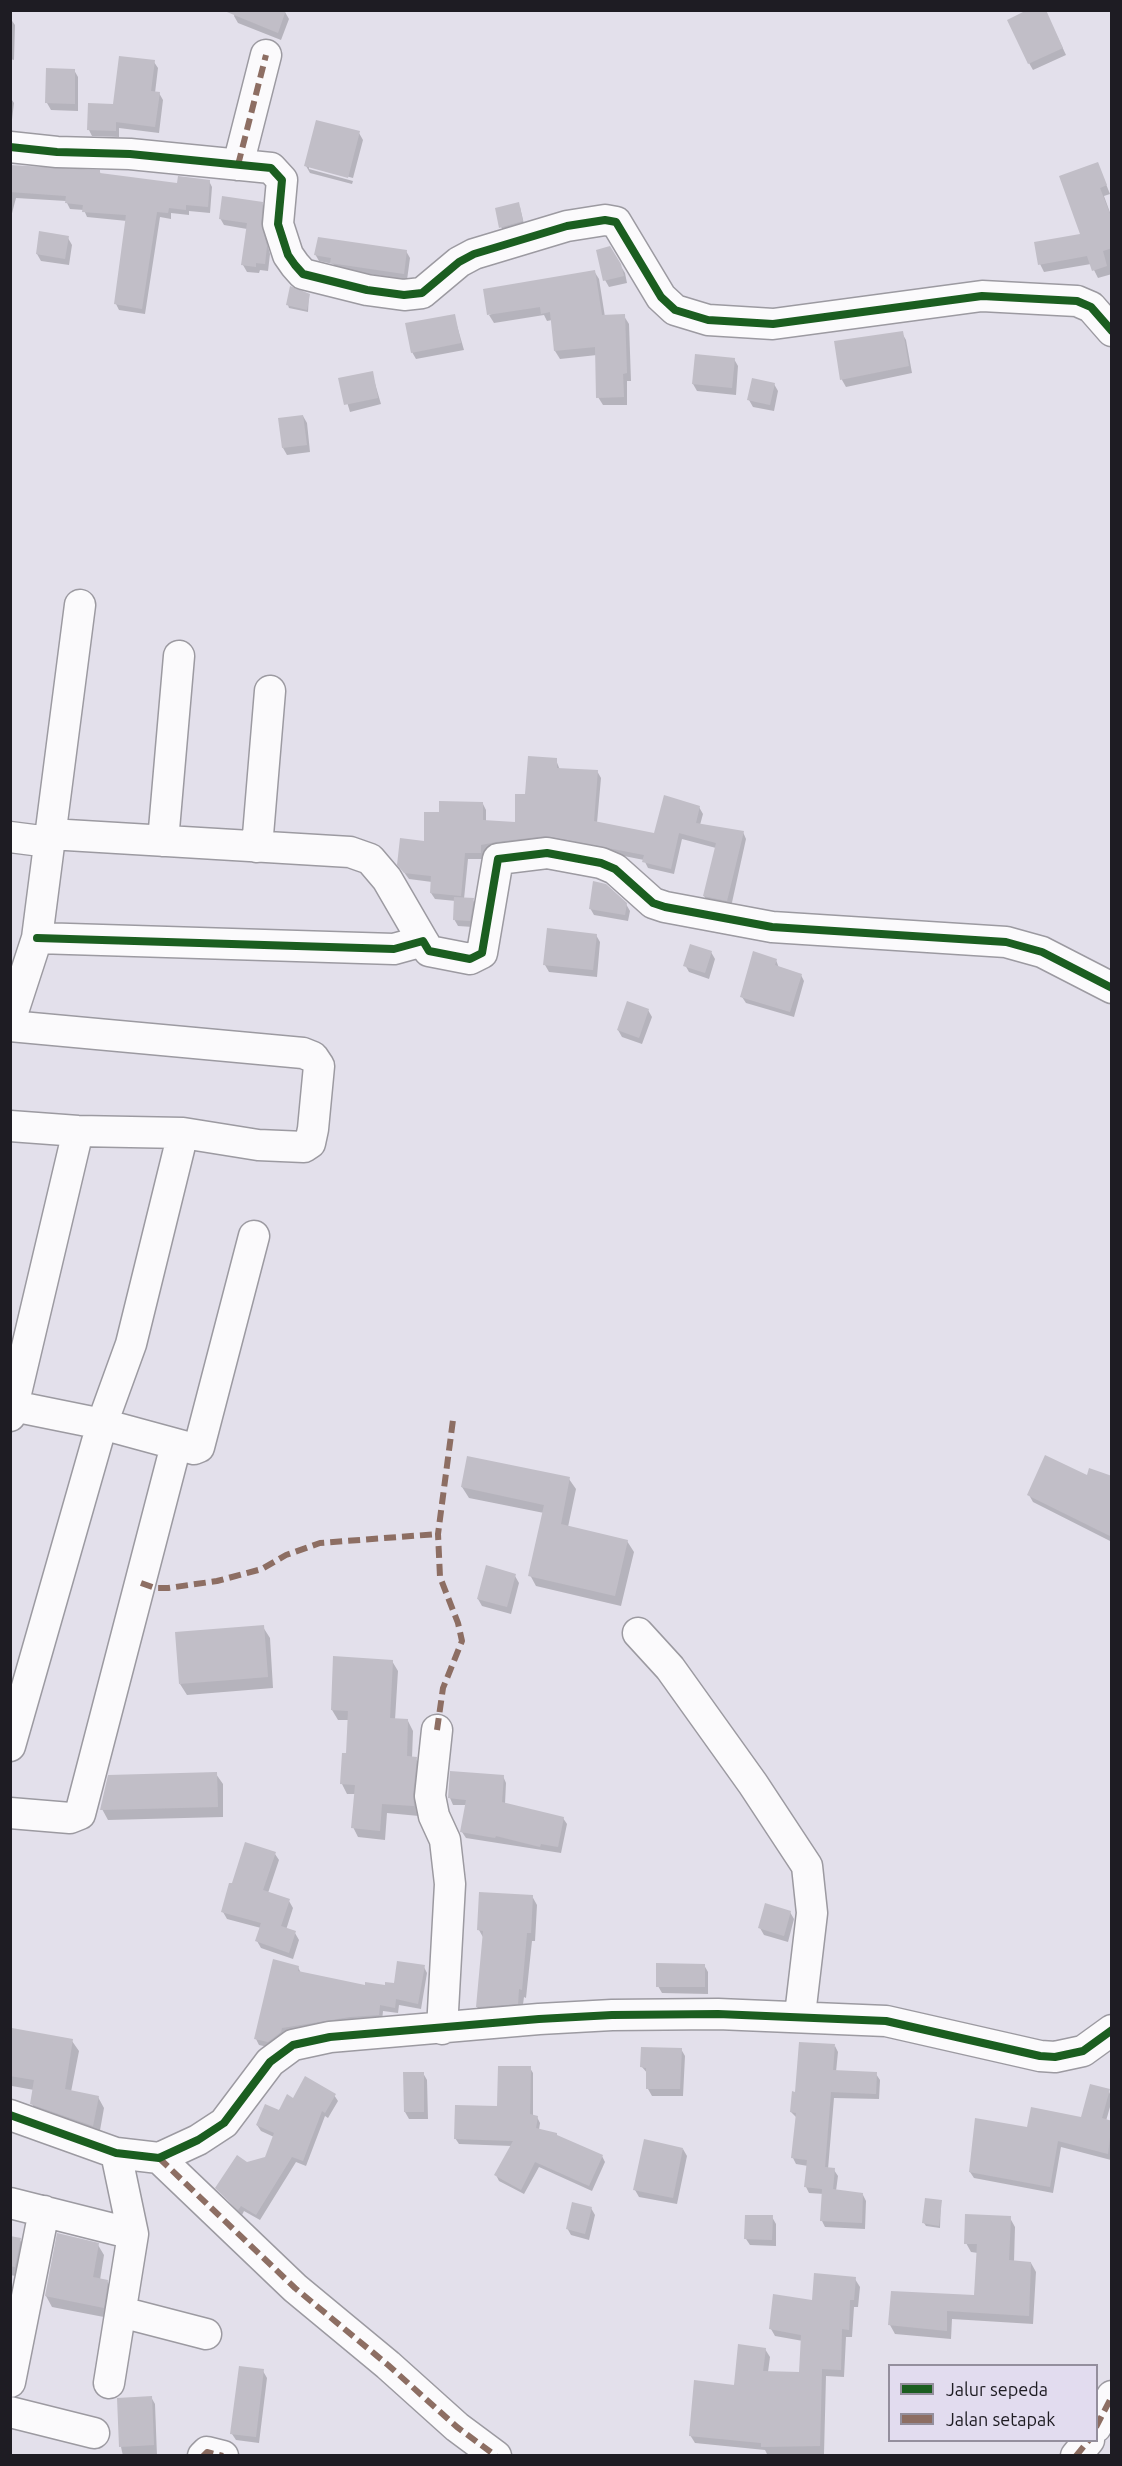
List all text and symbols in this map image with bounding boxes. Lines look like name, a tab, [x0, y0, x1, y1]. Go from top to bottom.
legend	[888, 2364, 1098, 2442]
text: Jalur sepeda	[946, 2379, 1048, 2399]
text: Jalan setapak	[946, 2409, 1055, 2429]

